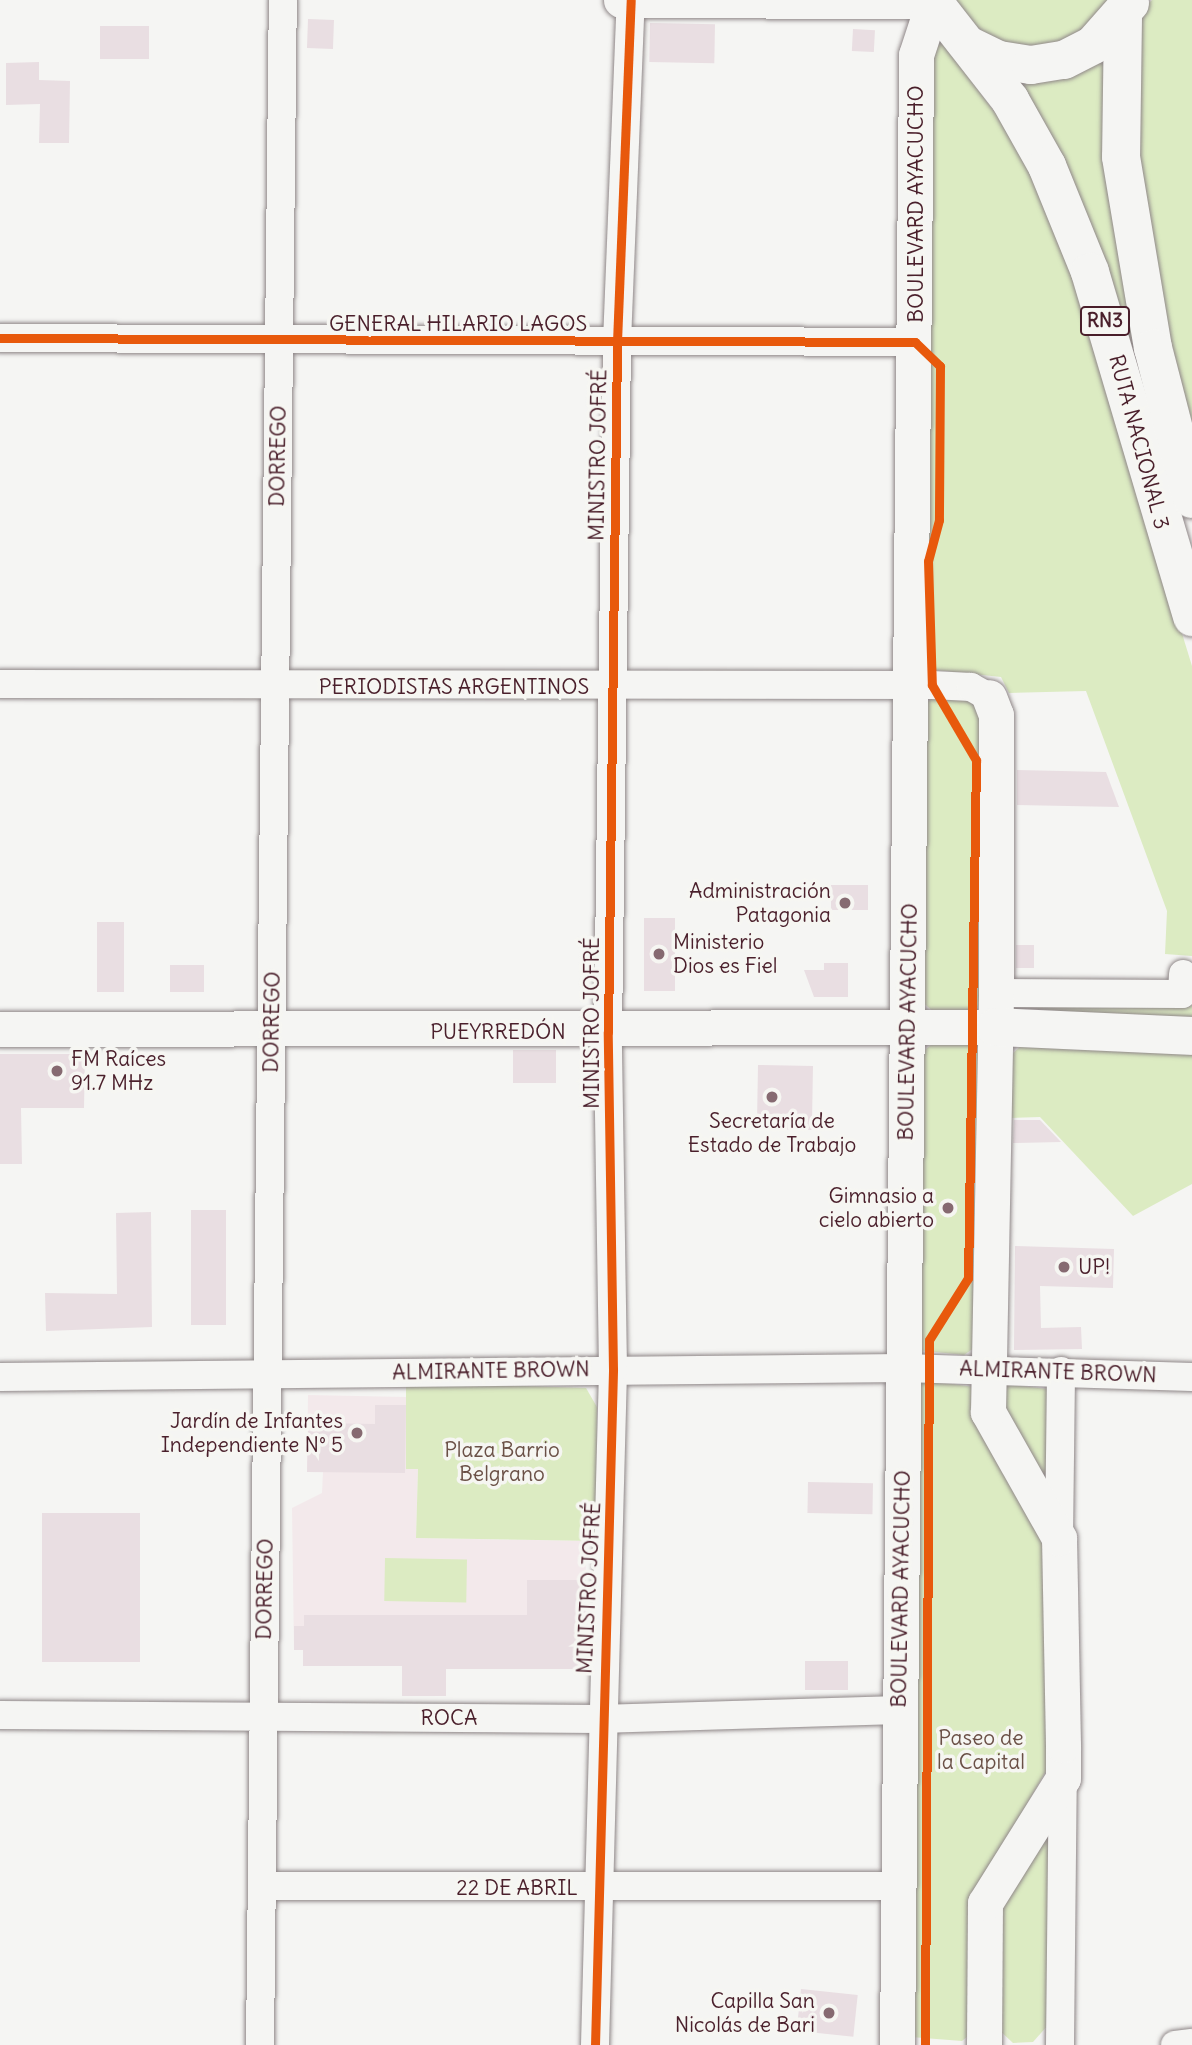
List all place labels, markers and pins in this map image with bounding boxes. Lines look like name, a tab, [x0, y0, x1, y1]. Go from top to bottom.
place label: Administración Patagonia	[689, 878, 831, 928]
marker: Administración Patagonia	[837, 895, 853, 911]
place label: Ministerio Dios es Fiel	[673, 929, 777, 979]
marker: Ministerio Dios es Fiel	[651, 946, 667, 962]
place label: FM Raíces 91.7 MHz	[71, 1046, 166, 1096]
marker: FM Raíces 91.7 MHz	[49, 1063, 65, 1079]
marker: Secretaría de Estado de Trabajo	[764, 1089, 780, 1105]
place label: Secretaría de Estado de Trabajo	[688, 1108, 856, 1158]
place label: Gimnasio a cielo abierto	[819, 1183, 934, 1233]
marker: Gimnasio a cielo abierto	[940, 1200, 956, 1216]
place label: UP!	[1078, 1254, 1110, 1280]
marker: UP!	[1056, 1259, 1072, 1275]
place label: Jardín de Infantes Independiente N° 5	[161, 1408, 343, 1458]
marker: Jardín de Infantes Independiente N° 5	[349, 1425, 365, 1441]
place label: Capilla San Nicolás de Bari	[675, 1988, 815, 2038]
marker: Capilla San Nicolás de Bari	[821, 2005, 837, 2021]

